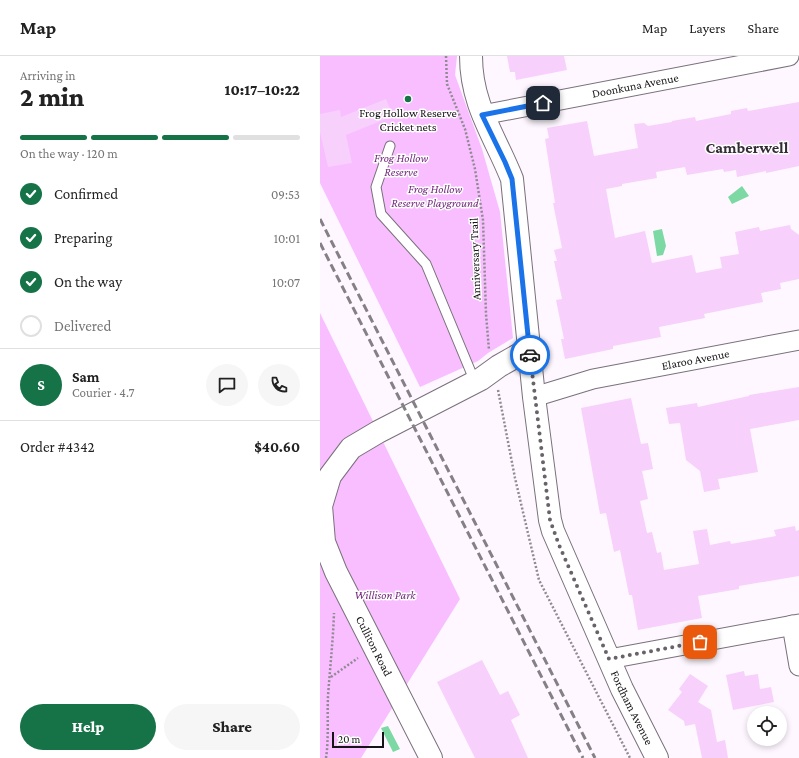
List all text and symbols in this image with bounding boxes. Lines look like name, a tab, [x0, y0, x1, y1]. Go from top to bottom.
text: Map	[20, 17, 56, 38]
text: Map	[642, 20, 667, 36]
text: Layers	[689, 20, 726, 36]
text: Share	[748, 20, 779, 36]
text: Arriving in	[20, 68, 76, 83]
street label: Doonkuna Avenue	[591, 70, 680, 101]
text: 10:17–10:22	[225, 82, 300, 98]
text: 2 min	[20, 83, 84, 112]
pin	[526, 86, 560, 120]
icon: home	[532, 92, 554, 114]
marker: Frog Hollow Reserve Cricket nets	[403, 94, 413, 104]
place label: Frog Hollow Reserve Cricket nets	[359, 106, 457, 134]
district label: Camberwell	[706, 139, 789, 156]
text: On the way · 120 m	[20, 146, 118, 161]
park label: Frog Hollow Reserve	[374, 151, 428, 179]
park label: Frog Hollow Reserve Playground	[391, 182, 479, 210]
icon: check	[20, 183, 42, 205]
text: Confirmed	[54, 186, 118, 202]
text: 09:53	[271, 187, 300, 202]
street label: Anniversary Trail	[467, 218, 483, 300]
icon: check	[20, 227, 42, 249]
text: Preparing	[54, 230, 113, 246]
text: 10:01	[274, 231, 300, 246]
icon: check	[20, 271, 42, 293]
text: On the way	[54, 274, 122, 290]
text: 10:07	[272, 275, 300, 290]
text: Delivered	[54, 318, 111, 334]
courier	[510, 335, 550, 375]
icon: car	[519, 344, 541, 366]
street label: Elaroo Avenue	[660, 346, 731, 373]
button: chat	[206, 364, 248, 406]
button: phone	[258, 364, 300, 406]
text: Sam	[72, 369, 100, 385]
text: S	[37, 377, 45, 393]
text: Courier · 4.7	[72, 385, 135, 400]
text: Order #4342	[20, 439, 95, 455]
text: $40.60	[254, 439, 300, 455]
park label: Willison Park	[354, 588, 416, 602]
street label: Culliton Road	[353, 614, 395, 679]
pin	[683, 625, 717, 659]
icon: bag	[689, 631, 711, 653]
street label: Fordham Avenue	[608, 668, 656, 747]
button: Help	[20, 704, 156, 750]
button: Share	[164, 704, 300, 750]
map controls	[747, 706, 787, 746]
button: locate	[747, 706, 787, 746]
scale bar	[332, 730, 384, 749]
text: 20 m	[338, 733, 360, 745]

